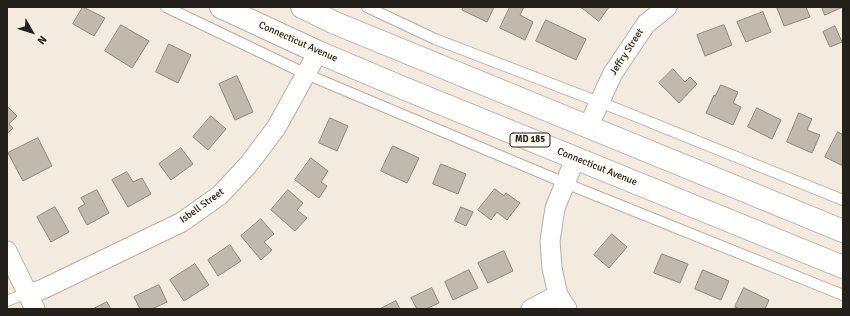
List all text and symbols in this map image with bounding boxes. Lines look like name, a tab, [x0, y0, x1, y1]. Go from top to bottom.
north arrow	[12, 12, 52, 52]
street label: Connecticut Avenue	[257, 19, 339, 65]
street label: Jeffry Street	[608, 27, 646, 77]
text: N	[34, 33, 49, 47]
road number: MD 185	[510, 133, 550, 147]
street label: Connecticut Avenue	[555, 145, 639, 189]
street label: Isbell Street	[178, 186, 226, 226]

